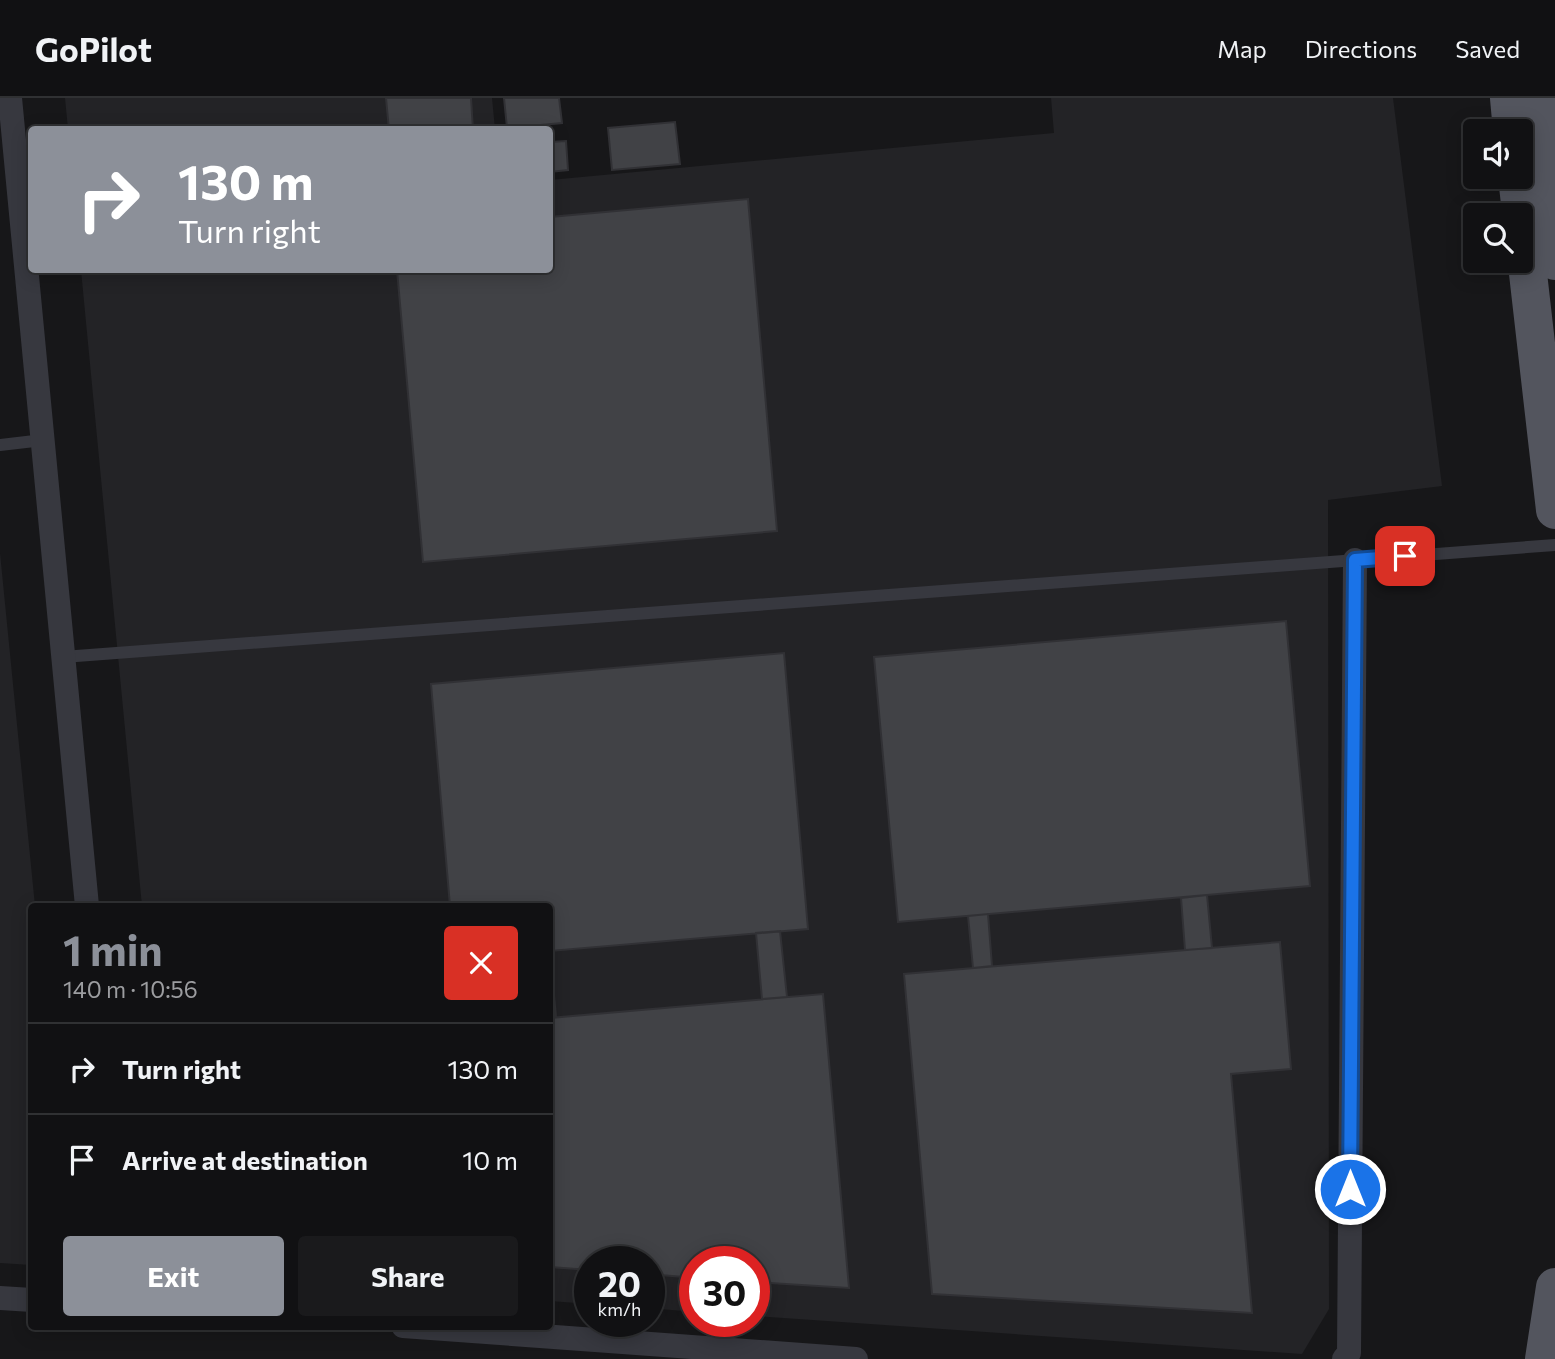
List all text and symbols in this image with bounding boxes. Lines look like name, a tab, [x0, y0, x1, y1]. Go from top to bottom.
text: GoPilot	[35, 28, 152, 69]
text: Map	[1217, 34, 1267, 63]
text: Directions	[1305, 34, 1417, 63]
text: Saved	[1455, 34, 1520, 63]
map controls	[1463, 119, 1533, 273]
button: sound	[1463, 119, 1533, 189]
text: 130 m	[178, 150, 313, 210]
icon: right	[63, 154, 154, 245]
button: search	[1463, 203, 1533, 273]
text: Turn right	[178, 210, 321, 250]
pin	[1375, 526, 1435, 586]
icon: arrive	[1386, 537, 1424, 575]
text: 1 min	[63, 923, 163, 975]
button: close	[444, 926, 518, 1000]
text: 140 m · 10:56	[63, 975, 198, 1003]
icon: right	[63, 1050, 101, 1088]
text: Turn right	[122, 1053, 241, 1084]
text: 130 m	[447, 1053, 518, 1084]
icon: arrive	[63, 1141, 101, 1179]
text: Arrive at destination	[122, 1144, 368, 1175]
text: 10 m	[462, 1144, 518, 1175]
position arrow	[1313, 1152, 1387, 1226]
button: Exit	[63, 1236, 284, 1316]
button: Share	[298, 1236, 518, 1316]
speed limit sign: 30	[679, 1246, 770, 1337]
text: 20	[598, 1261, 641, 1304]
text: km/h	[598, 1298, 641, 1320]

